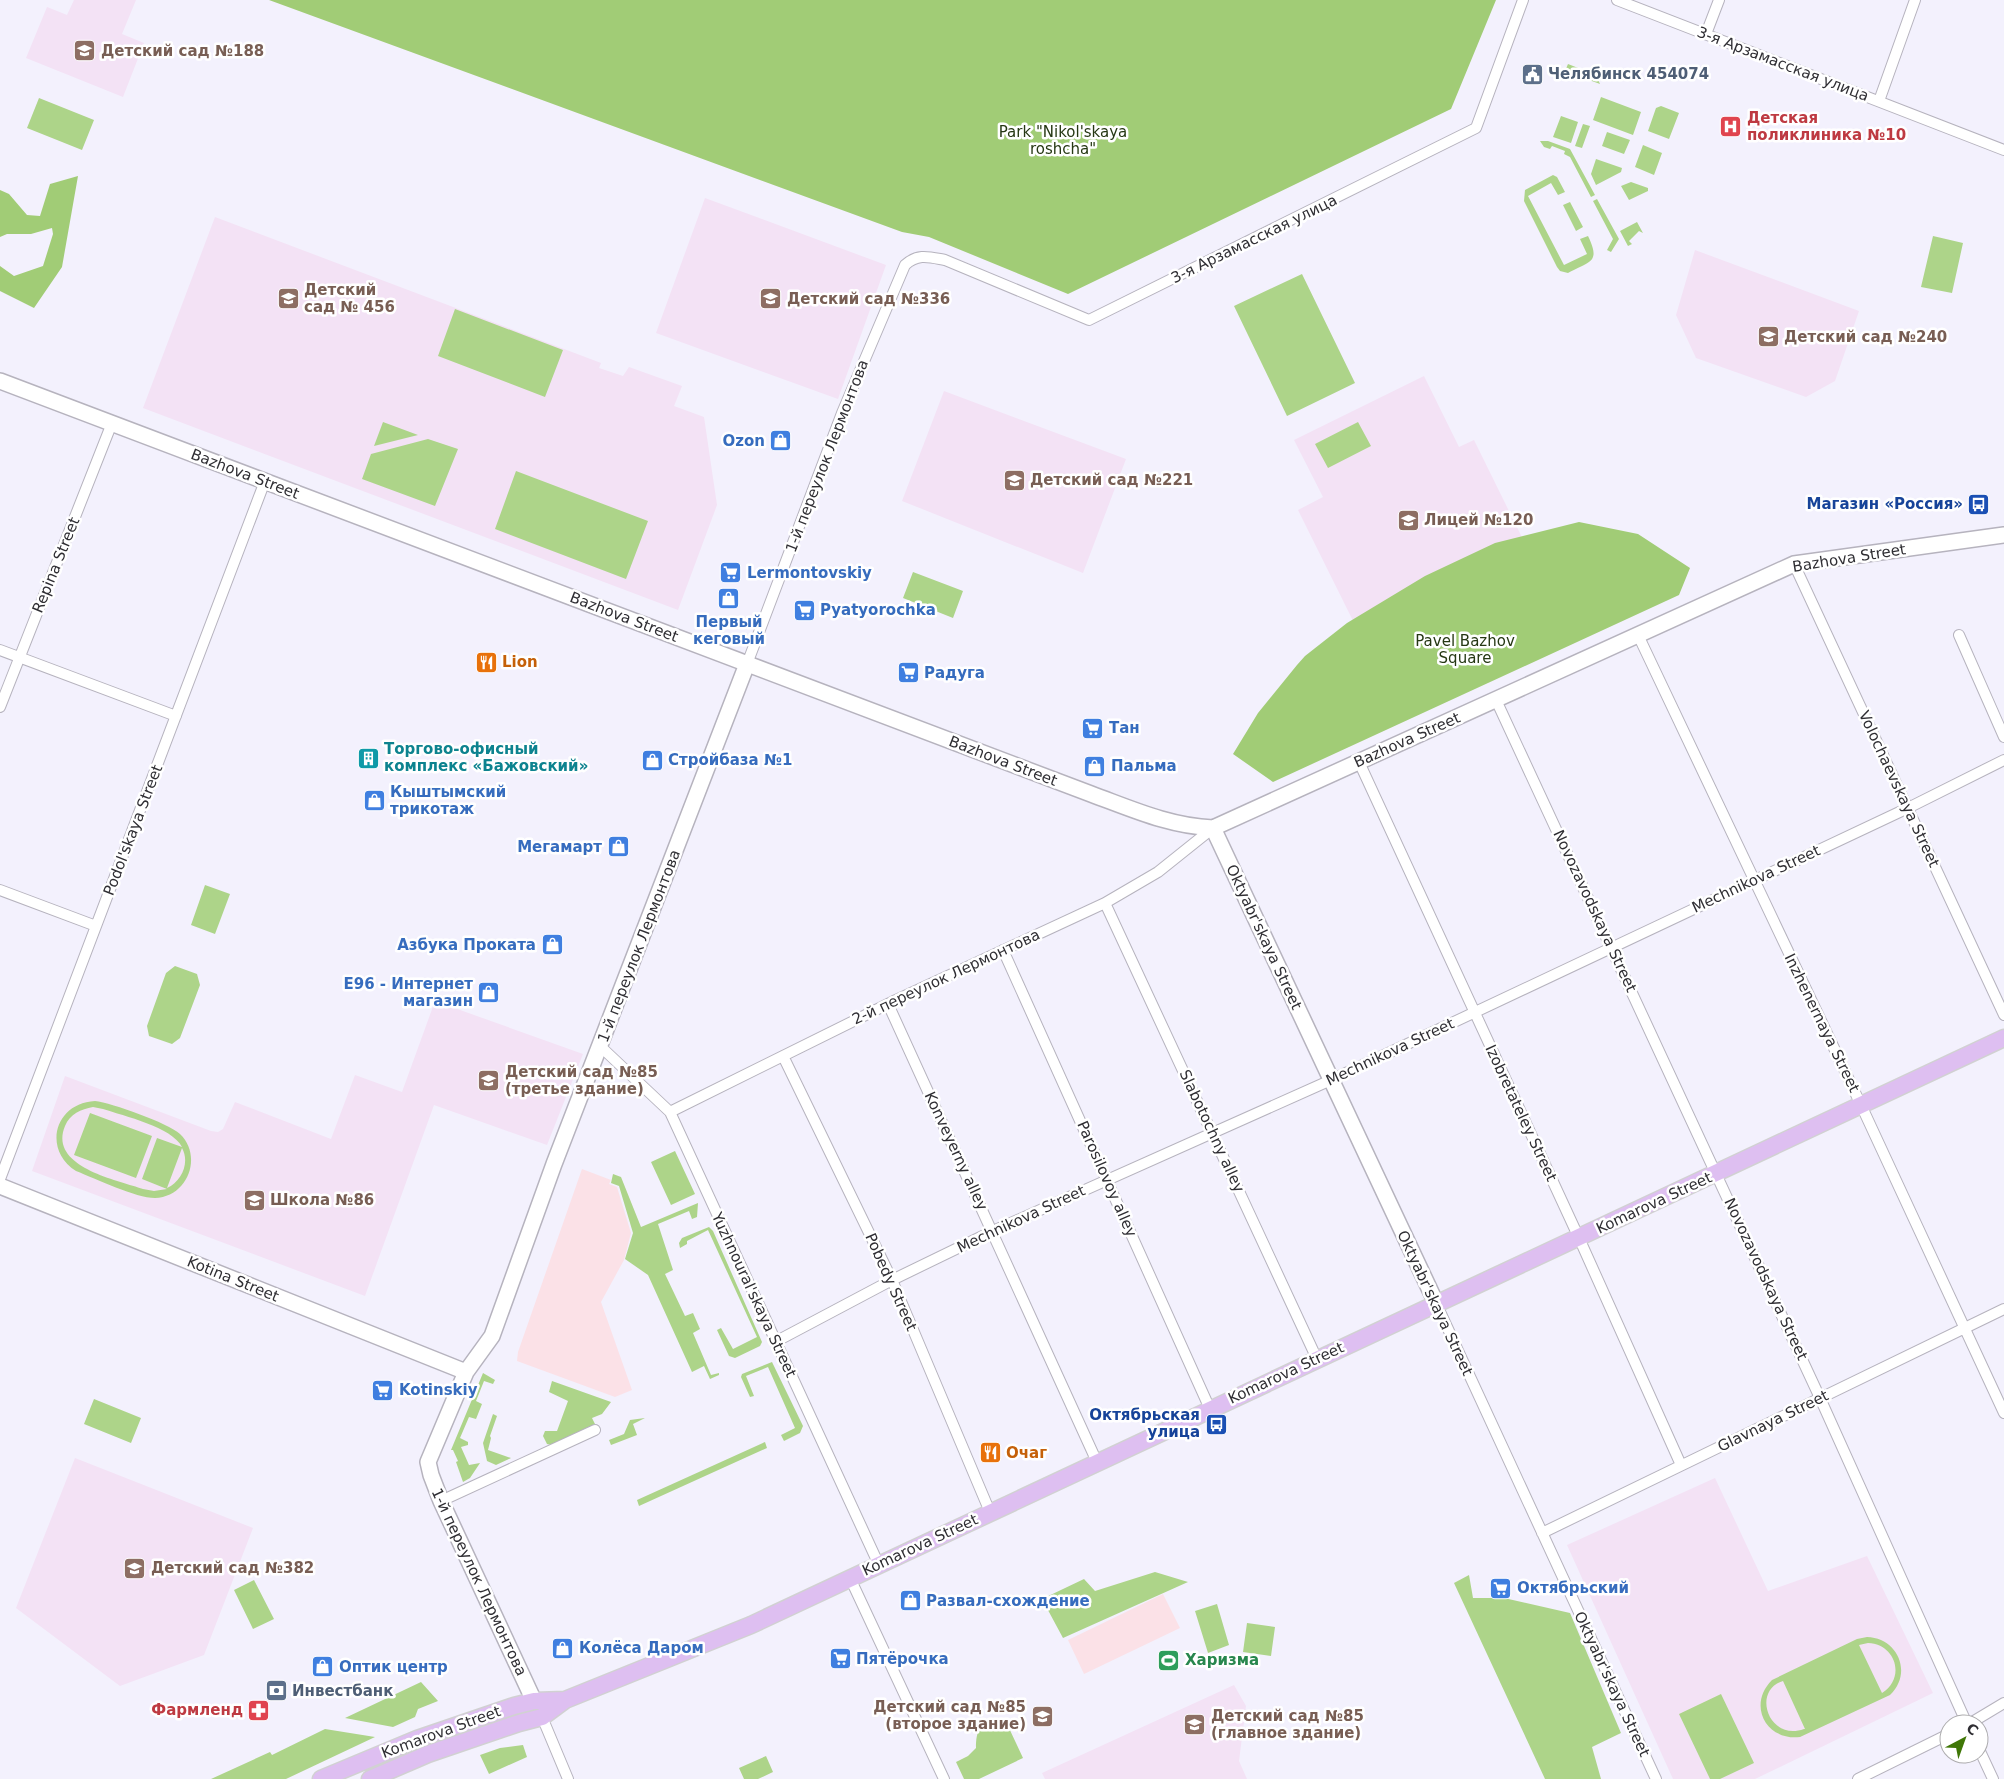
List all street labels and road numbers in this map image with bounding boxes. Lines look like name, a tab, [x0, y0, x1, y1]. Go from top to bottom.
street label: 3-я Арзамасская улица	[1695, 23, 1871, 105]
street label: 3-я Арзамасская улица	[1168, 191, 1340, 287]
street label: 1-й переулок Лермонтова	[782, 357, 872, 555]
street label: Bazhova Street	[188, 445, 302, 503]
street label: Repina Street	[29, 514, 83, 616]
street label: Bazhova Street	[1791, 540, 1907, 576]
street label: Bazhova Street	[567, 588, 681, 646]
street label: Bazhova Street	[1351, 708, 1463, 772]
street label: Volochaevskaya Street	[1855, 708, 1943, 870]
street label: Bazhova Street	[946, 732, 1060, 790]
street label: Podol'skaya Street	[100, 762, 166, 898]
street label: Novozavodskaya Street	[1549, 827, 1641, 995]
street label: Mechnikova Street	[1689, 841, 1823, 917]
street label: 1-й переулок Лермонтова	[594, 847, 684, 1045]
street label: Oktyabr'skaya Street	[1222, 862, 1306, 1013]
street label: 2-й переулок Лермонтова	[849, 926, 1043, 1028]
street label: Inzhenernaya Street	[1781, 951, 1864, 1095]
street label: Mechnikova Street	[1323, 1014, 1457, 1090]
street label: Izobretateley Street	[1481, 1042, 1561, 1184]
street label: Slabotochny alley	[1176, 1067, 1248, 1195]
street label: Konveyerny alley	[921, 1089, 991, 1213]
street label: Parosilovoy alley	[1073, 1118, 1141, 1240]
street label: Komarova Street	[1593, 1168, 1715, 1238]
street label: Mechnikova Street	[954, 1181, 1088, 1257]
street label: Novozavodskaya Street	[1720, 1195, 1812, 1363]
street label: Yuzhnoural'skaya Street	[707, 1209, 800, 1380]
street label: Oktyabr'skaya Street	[1393, 1228, 1477, 1379]
street label: Pobedy Street	[861, 1230, 921, 1334]
street label: Kotina Street	[184, 1252, 282, 1306]
street label: Komarova Street	[1225, 1338, 1347, 1408]
street label: Glavnaya Street	[1715, 1386, 1831, 1456]
street label: 1-й переулок Лермонтова	[428, 1485, 530, 1679]
street label: Komarova Street	[859, 1510, 981, 1580]
street label: Oktyabr'skaya Street	[1570, 1609, 1654, 1760]
street label: Komarova Street	[379, 1702, 503, 1762]

